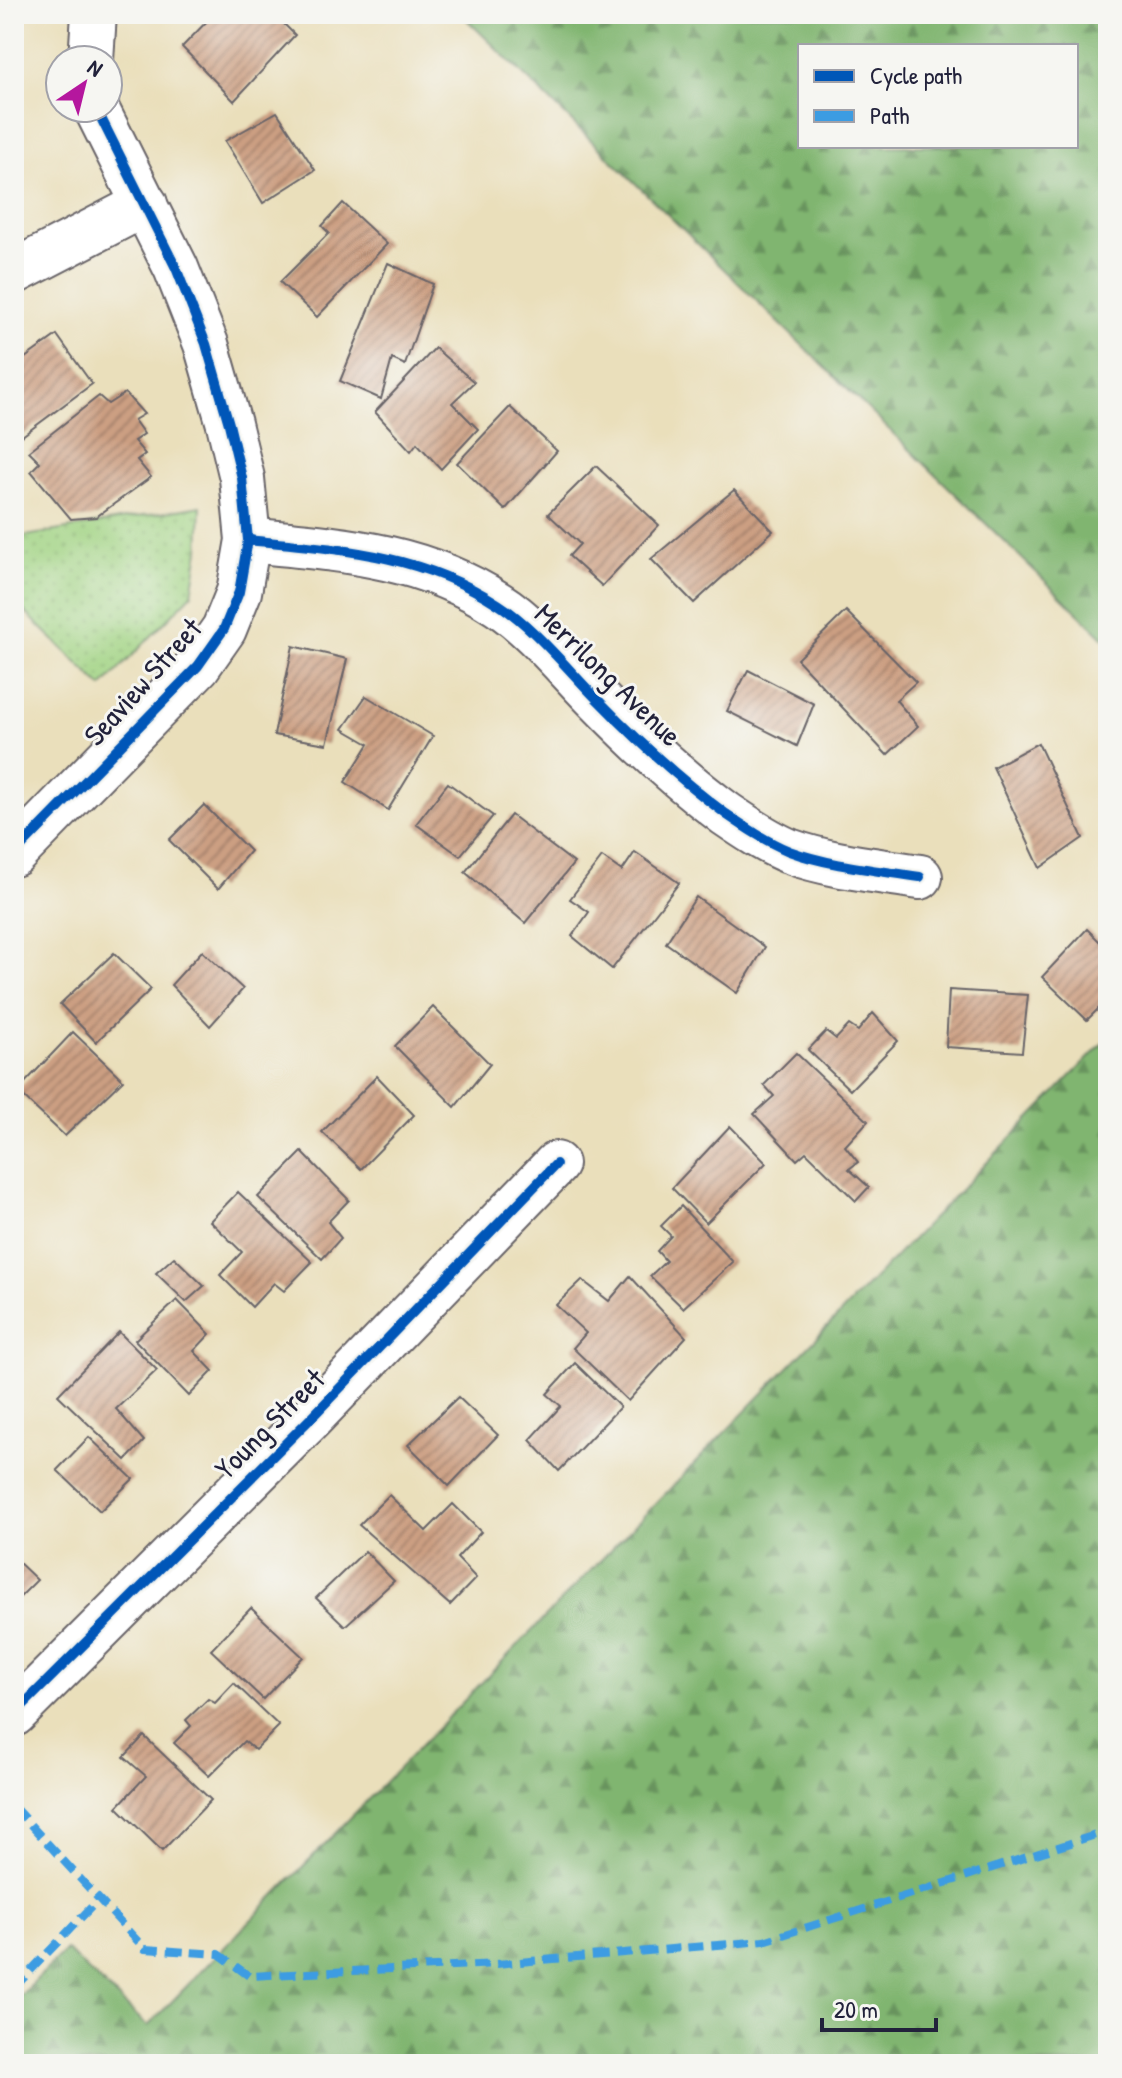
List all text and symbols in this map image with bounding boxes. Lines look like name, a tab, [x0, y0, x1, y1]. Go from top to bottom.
north arrow	[44, 44, 124, 124]
legend	[798, 44, 1078, 148]
text: N	[82, 52, 109, 83]
text: Cycle path	[870, 59, 962, 91]
text: Path	[870, 99, 909, 131]
street label: Merrilong Avenue	[527, 594, 691, 755]
street label: Seaview Street	[74, 608, 211, 754]
street label: Young Street	[205, 1359, 334, 1487]
scale bar	[822, 1982, 936, 2032]
text: 20 m	[834, 1993, 878, 2025]

